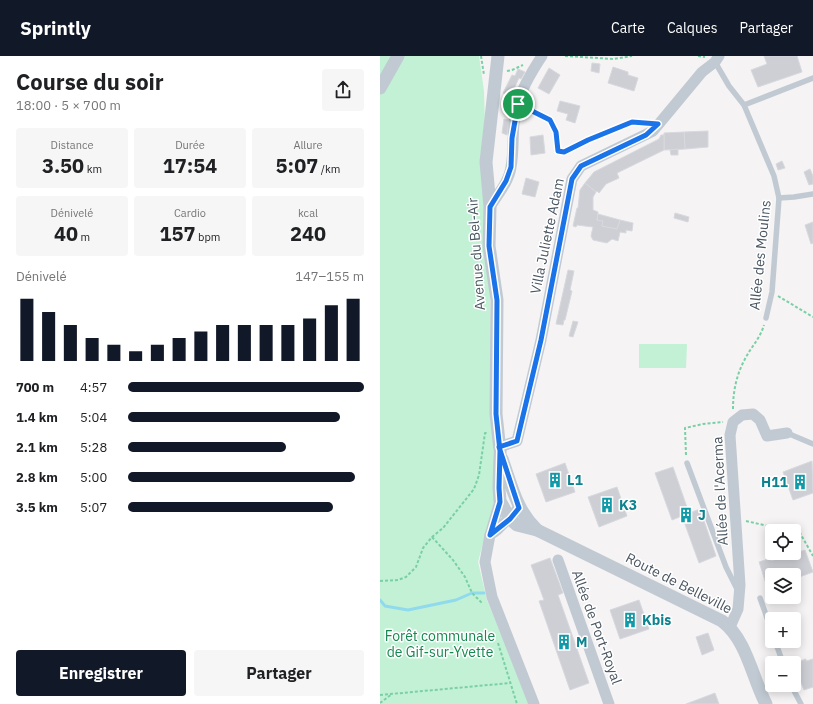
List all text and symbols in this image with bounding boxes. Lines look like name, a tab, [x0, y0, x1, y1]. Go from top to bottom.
text: Sprintly	[20, 16, 91, 40]
text: Carte	[611, 19, 645, 37]
text: Calques	[667, 19, 717, 37]
text: Partager	[739, 19, 793, 37]
text: Course du soir	[16, 67, 164, 96]
button: share	[322, 69, 364, 111]
pin	[501, 87, 535, 121]
icon: arrive	[507, 93, 529, 115]
text: 18:00 · 5 × 700 m	[16, 97, 121, 114]
text: Distance	[51, 138, 93, 152]
text: Durée	[175, 138, 205, 152]
text: Allure	[293, 138, 323, 152]
text: 3.50	[42, 152, 84, 179]
text: 17:54	[163, 152, 217, 179]
text: 5:07	[276, 152, 318, 179]
text: km	[84, 162, 102, 176]
text: /km	[318, 162, 340, 176]
street label: Villa Juliette Adam	[526, 176, 568, 296]
street label: Avenue du Bel-Air	[463, 197, 489, 311]
street label: Allée des Moulins	[745, 199, 775, 311]
text: Dénivelé	[51, 206, 93, 220]
text: Cardio	[174, 206, 206, 220]
text: kcal	[298, 206, 318, 220]
text: 40	[54, 220, 78, 247]
text: 157	[160, 220, 196, 247]
text: 240	[290, 220, 326, 247]
text: m	[78, 230, 90, 244]
text: bpm	[196, 230, 220, 244]
text: Dénivelé	[16, 268, 67, 285]
text: 147–155 m	[295, 268, 364, 285]
text: 700 m	[16, 379, 54, 396]
text: 4:57	[80, 379, 107, 396]
text: 1.4 km	[16, 409, 58, 426]
text: 5:04	[80, 409, 107, 426]
street label: Allée de l'Acerma	[708, 435, 732, 546]
text: 2.1 km	[16, 439, 58, 456]
text: 5:28	[80, 439, 107, 456]
text: 2.8 km	[16, 469, 58, 486]
text: 5:00	[80, 469, 107, 486]
building icon: L1	[546, 471, 564, 489]
place label: L1	[567, 471, 583, 489]
place label: H11	[761, 473, 789, 491]
building icon: H11	[791, 473, 809, 491]
building icon: K3	[598, 496, 616, 514]
place label: K3	[619, 496, 637, 514]
text: 3.5 km	[16, 499, 58, 516]
text: 5:07	[80, 499, 107, 516]
building icon: J	[677, 506, 695, 524]
place label: J	[698, 506, 706, 524]
map controls	[765, 524, 801, 692]
button: locate	[765, 524, 801, 560]
street label: Route de Belleville	[623, 548, 736, 618]
street label: Allée de Port-Royal	[568, 567, 626, 687]
button: layers	[765, 568, 801, 604]
building icon: Kbis	[621, 611, 639, 629]
place label: Kbis	[642, 611, 671, 629]
button: +	[765, 612, 801, 648]
park label: Forêt communale de Gif-sur-Yvette	[385, 627, 496, 661]
building icon: M	[555, 633, 573, 651]
place label: M	[576, 633, 587, 651]
button: Enregistrer	[16, 650, 186, 696]
button: Partager	[194, 650, 364, 696]
button: −	[765, 656, 801, 692]

